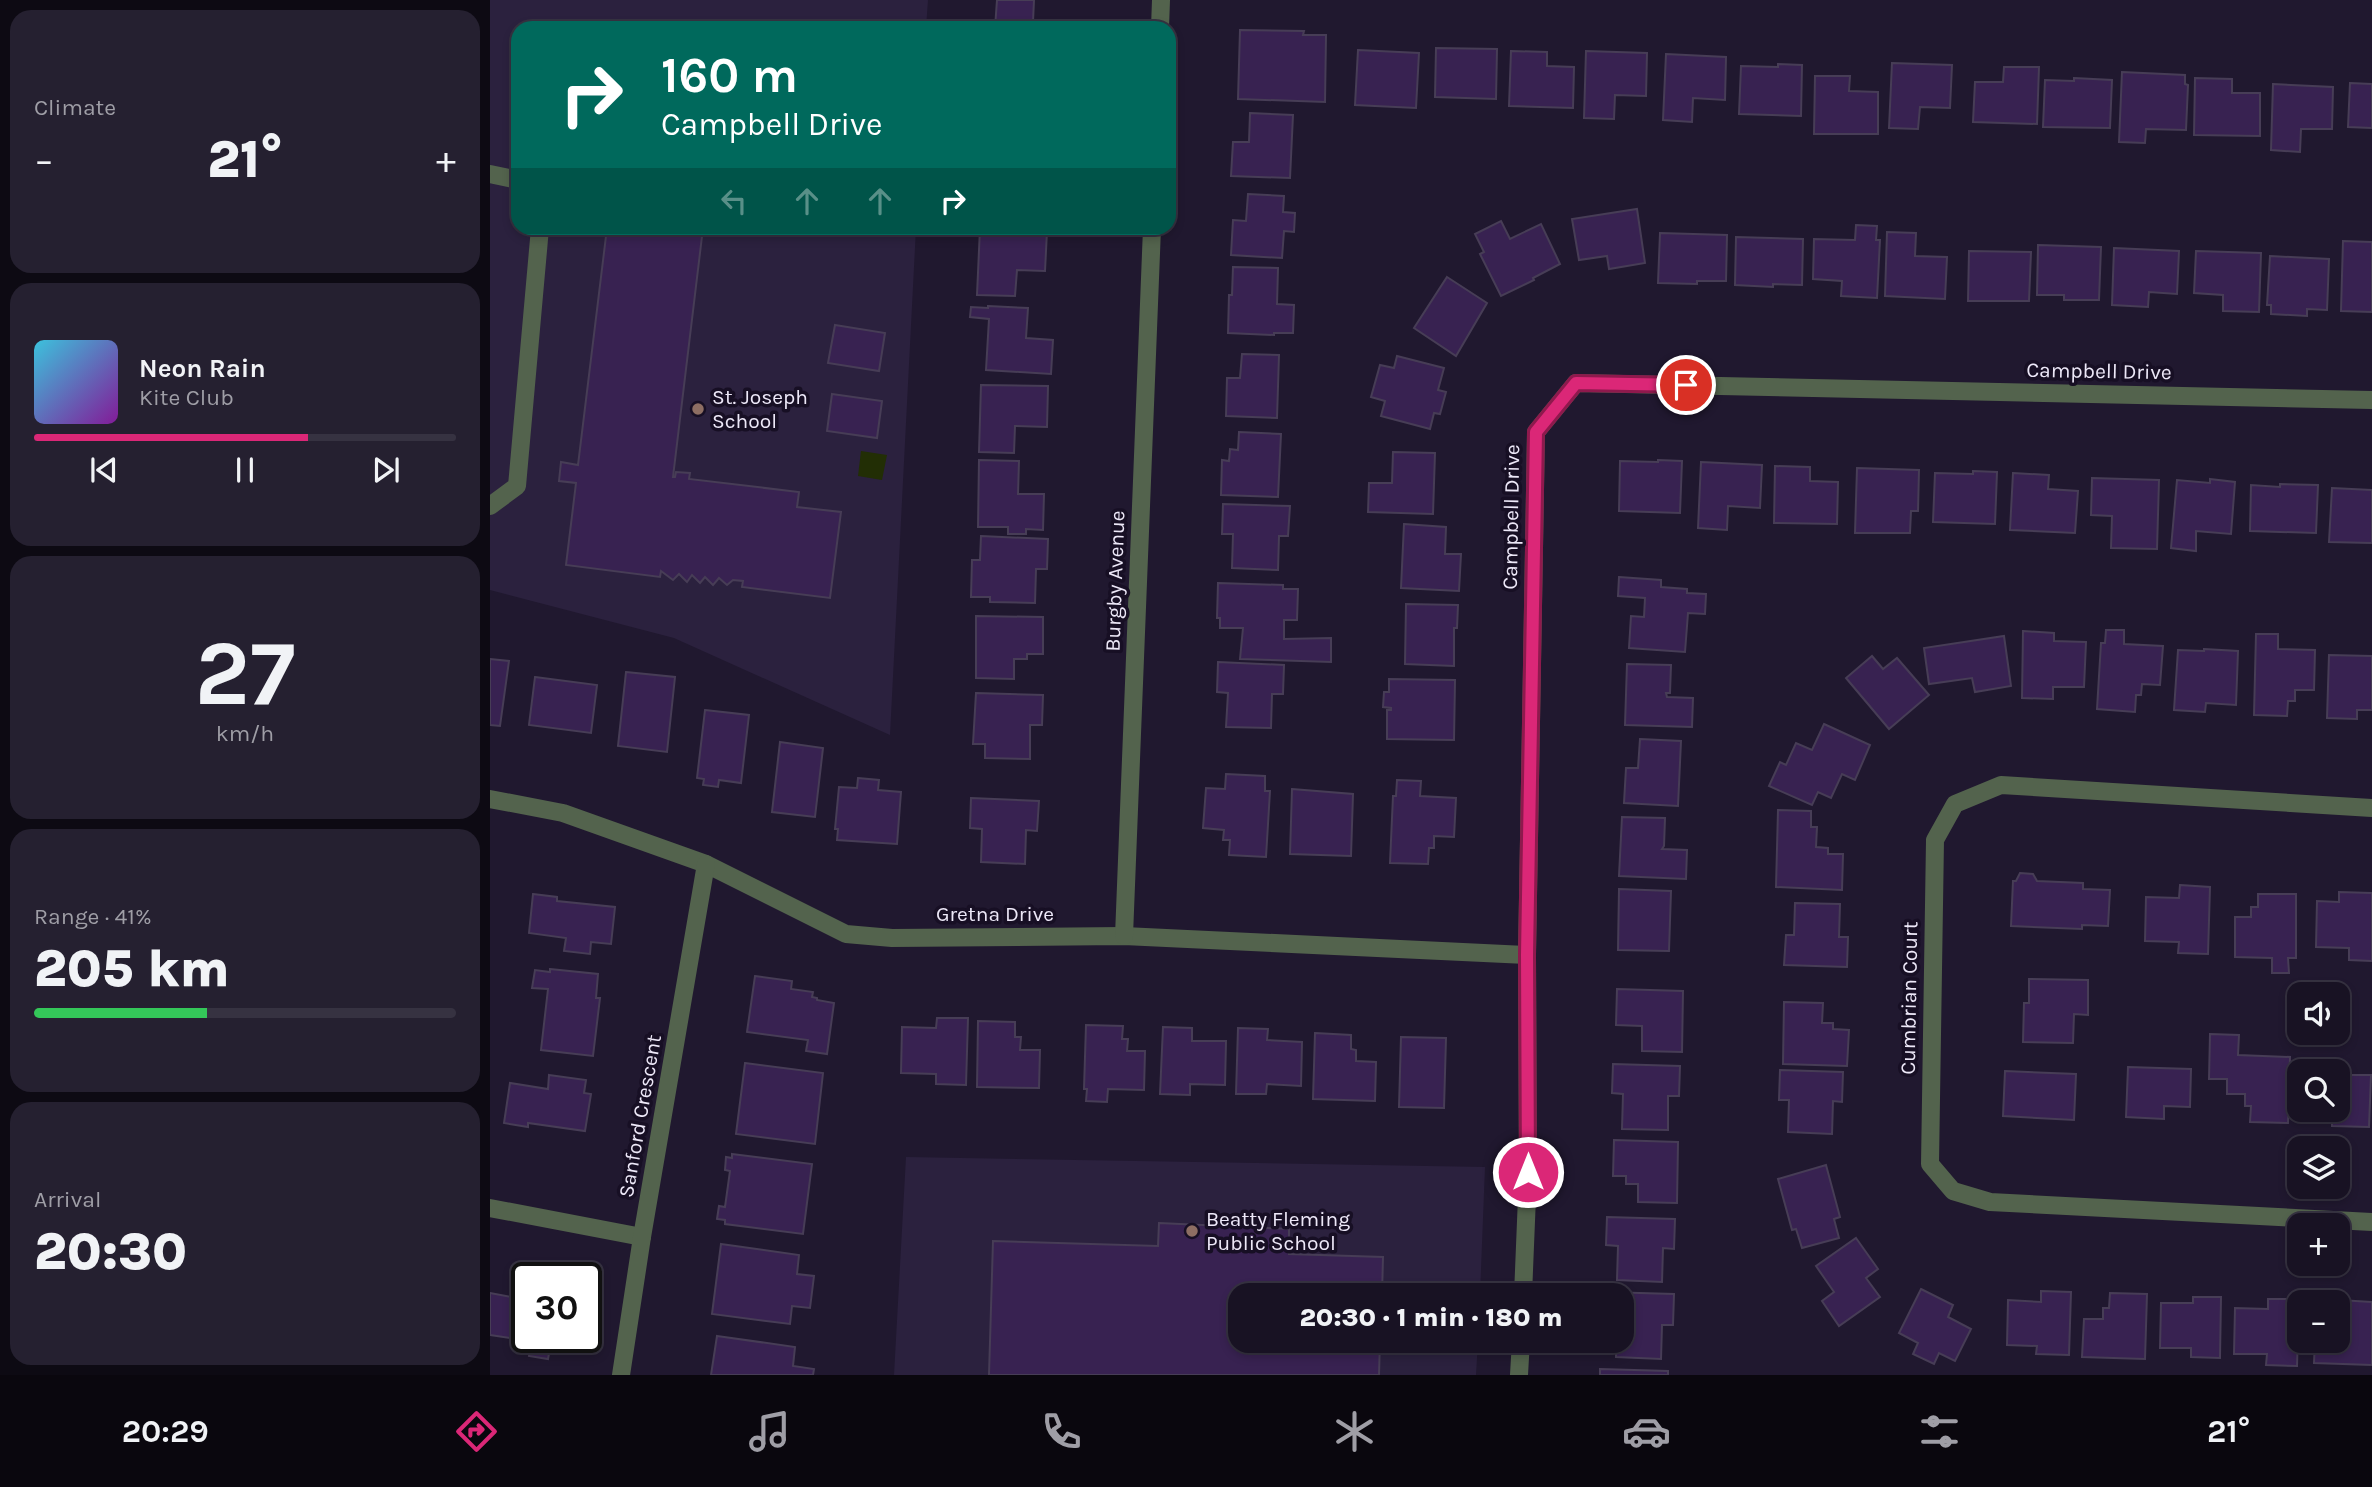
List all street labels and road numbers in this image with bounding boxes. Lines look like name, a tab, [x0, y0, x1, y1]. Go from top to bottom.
street label: Campbell Drive	[2026, 358, 2172, 384]
street label: Campbell Drive	[1498, 444, 1524, 590]
street label: Burgby Avenue	[1101, 510, 1129, 652]
street label: Gretna Drive	[936, 902, 1054, 926]
street label: Cumbrian Court	[1896, 921, 1922, 1075]
street label: Sanford Crescent	[614, 1033, 666, 1199]

